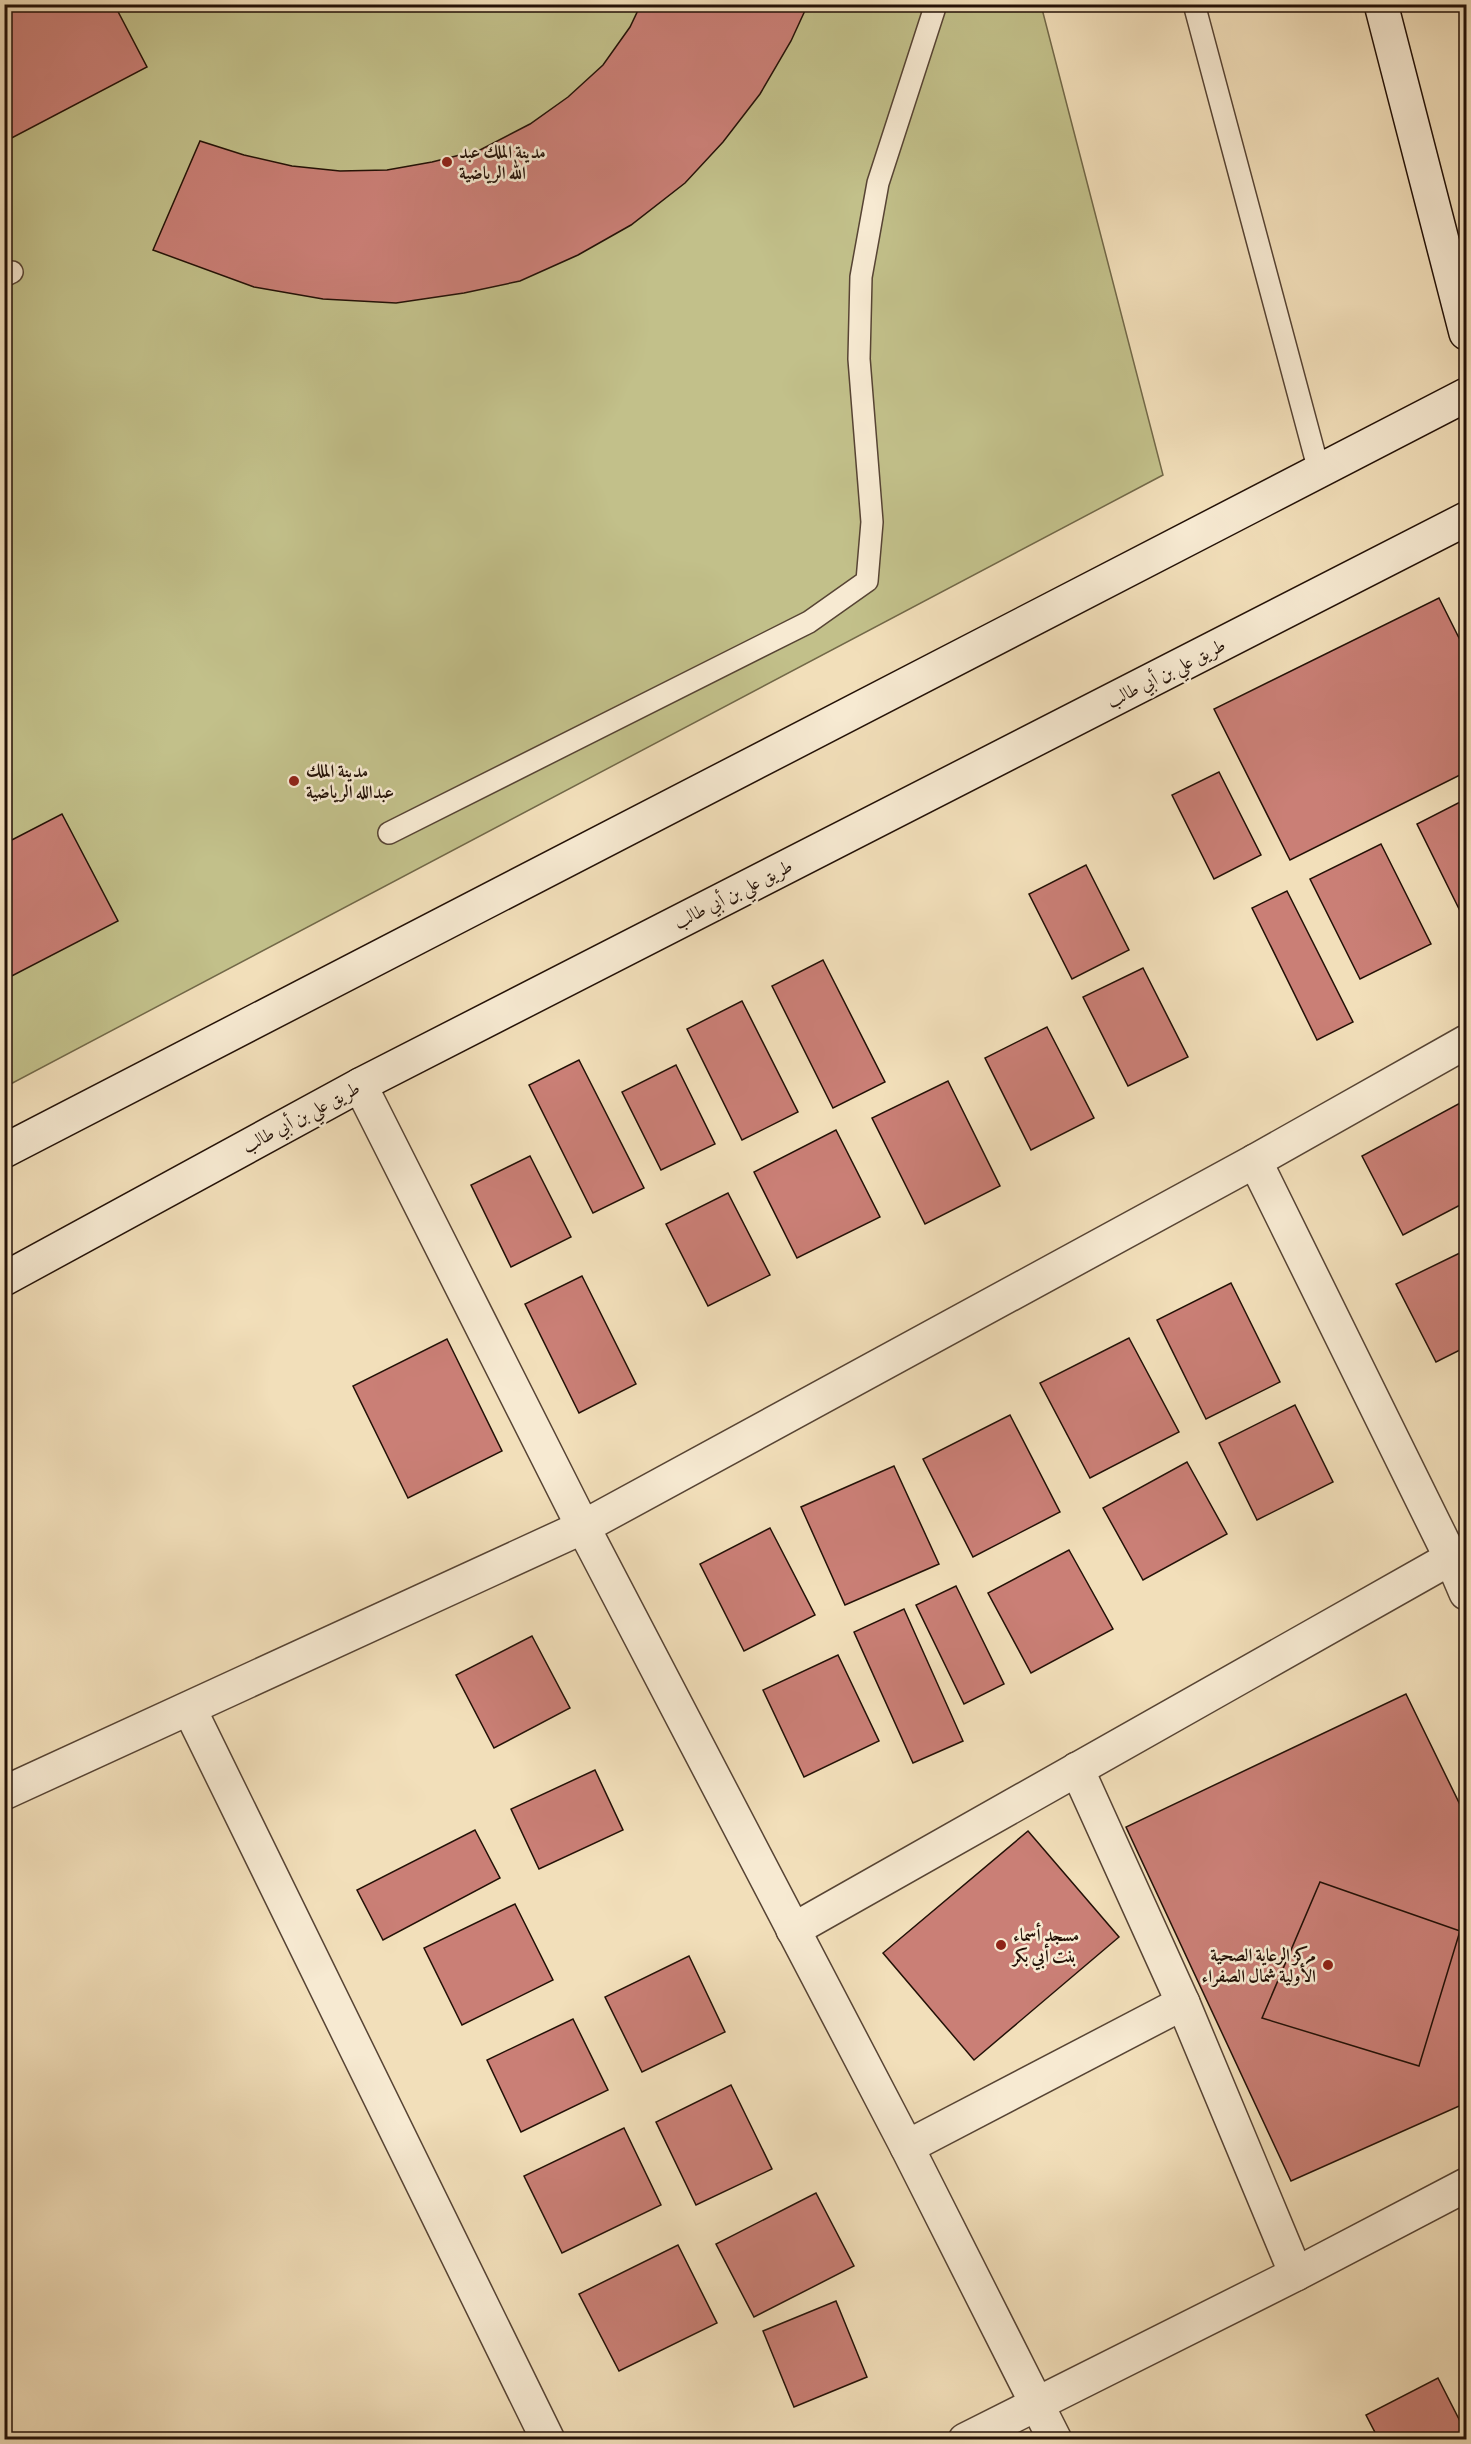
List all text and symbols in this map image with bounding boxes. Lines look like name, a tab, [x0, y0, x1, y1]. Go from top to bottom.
place label: مدينة الملك عبد الله الرياضية	[459, 140, 546, 185]
marker: مدينة الملك عبد الله الرياضية	[440, 155, 454, 169]
street label: طريق علي بن أبي طالب	[1102, 632, 1232, 718]
place label: مدينة الملك عبدالله الرياضية	[306, 759, 394, 804]
marker: مدينة الملك عبدالله الرياضية	[287, 774, 301, 788]
street label: طريق علي بن أبي طالب	[669, 853, 799, 939]
street label: طريق علي بن أبي طالب	[237, 1075, 367, 1163]
place label: مسجد أسماء بنت أبي بكر	[1011, 1922, 1079, 1971]
marker: مسجد أسماء بنت أبي بكر	[994, 1938, 1008, 1952]
place label: مركز الرعاية الصحية الأولية شمال الصفراء	[1201, 1943, 1316, 1988]
marker: مركز الرعاية الصحية الأولية شمال الصفراء	[1321, 1958, 1335, 1972]

